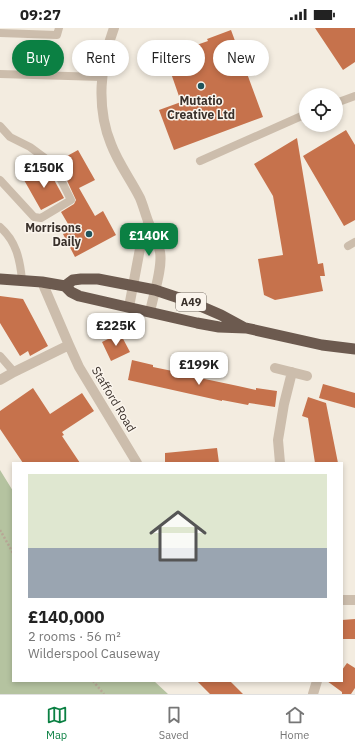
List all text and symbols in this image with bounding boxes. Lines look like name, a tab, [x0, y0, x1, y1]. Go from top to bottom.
text: 09:27	[20, 5, 61, 24]
chip: Buy	[12, 40, 64, 76]
chip: Rent	[72, 40, 129, 76]
chip: Filters	[137, 40, 205, 76]
chip: New	[213, 40, 269, 76]
marker: Mutatio Creative Ltd	[196, 81, 206, 91]
map controls	[299, 88, 343, 132]
button: locate	[299, 88, 343, 132]
place label: Mutatio Creative Ltd	[167, 93, 235, 122]
pin: £150K	[16, 155, 72, 189]
text: £150K	[24, 159, 64, 176]
place label: Morrisons Daily	[25, 220, 82, 249]
pin: £140K	[121, 223, 177, 257]
text: £140K	[129, 227, 169, 244]
marker: Morrisons Daily	[84, 229, 94, 239]
road number: A49	[176, 293, 206, 311]
pin: £225K	[88, 313, 144, 347]
text: £225K	[96, 317, 136, 334]
pin: £199K	[171, 352, 227, 386]
text: £199K	[179, 356, 219, 373]
street label: Stafford Road	[89, 364, 139, 434]
icon: home	[142, 500, 214, 572]
text: £140,000	[28, 606, 104, 628]
text: 2 rooms · 56 m²	[28, 628, 121, 645]
text: Wilderspool Causeway	[28, 645, 160, 662]
tab: Map	[46, 704, 68, 742]
tab: Saved	[159, 704, 189, 742]
tab: Home	[280, 704, 309, 742]

